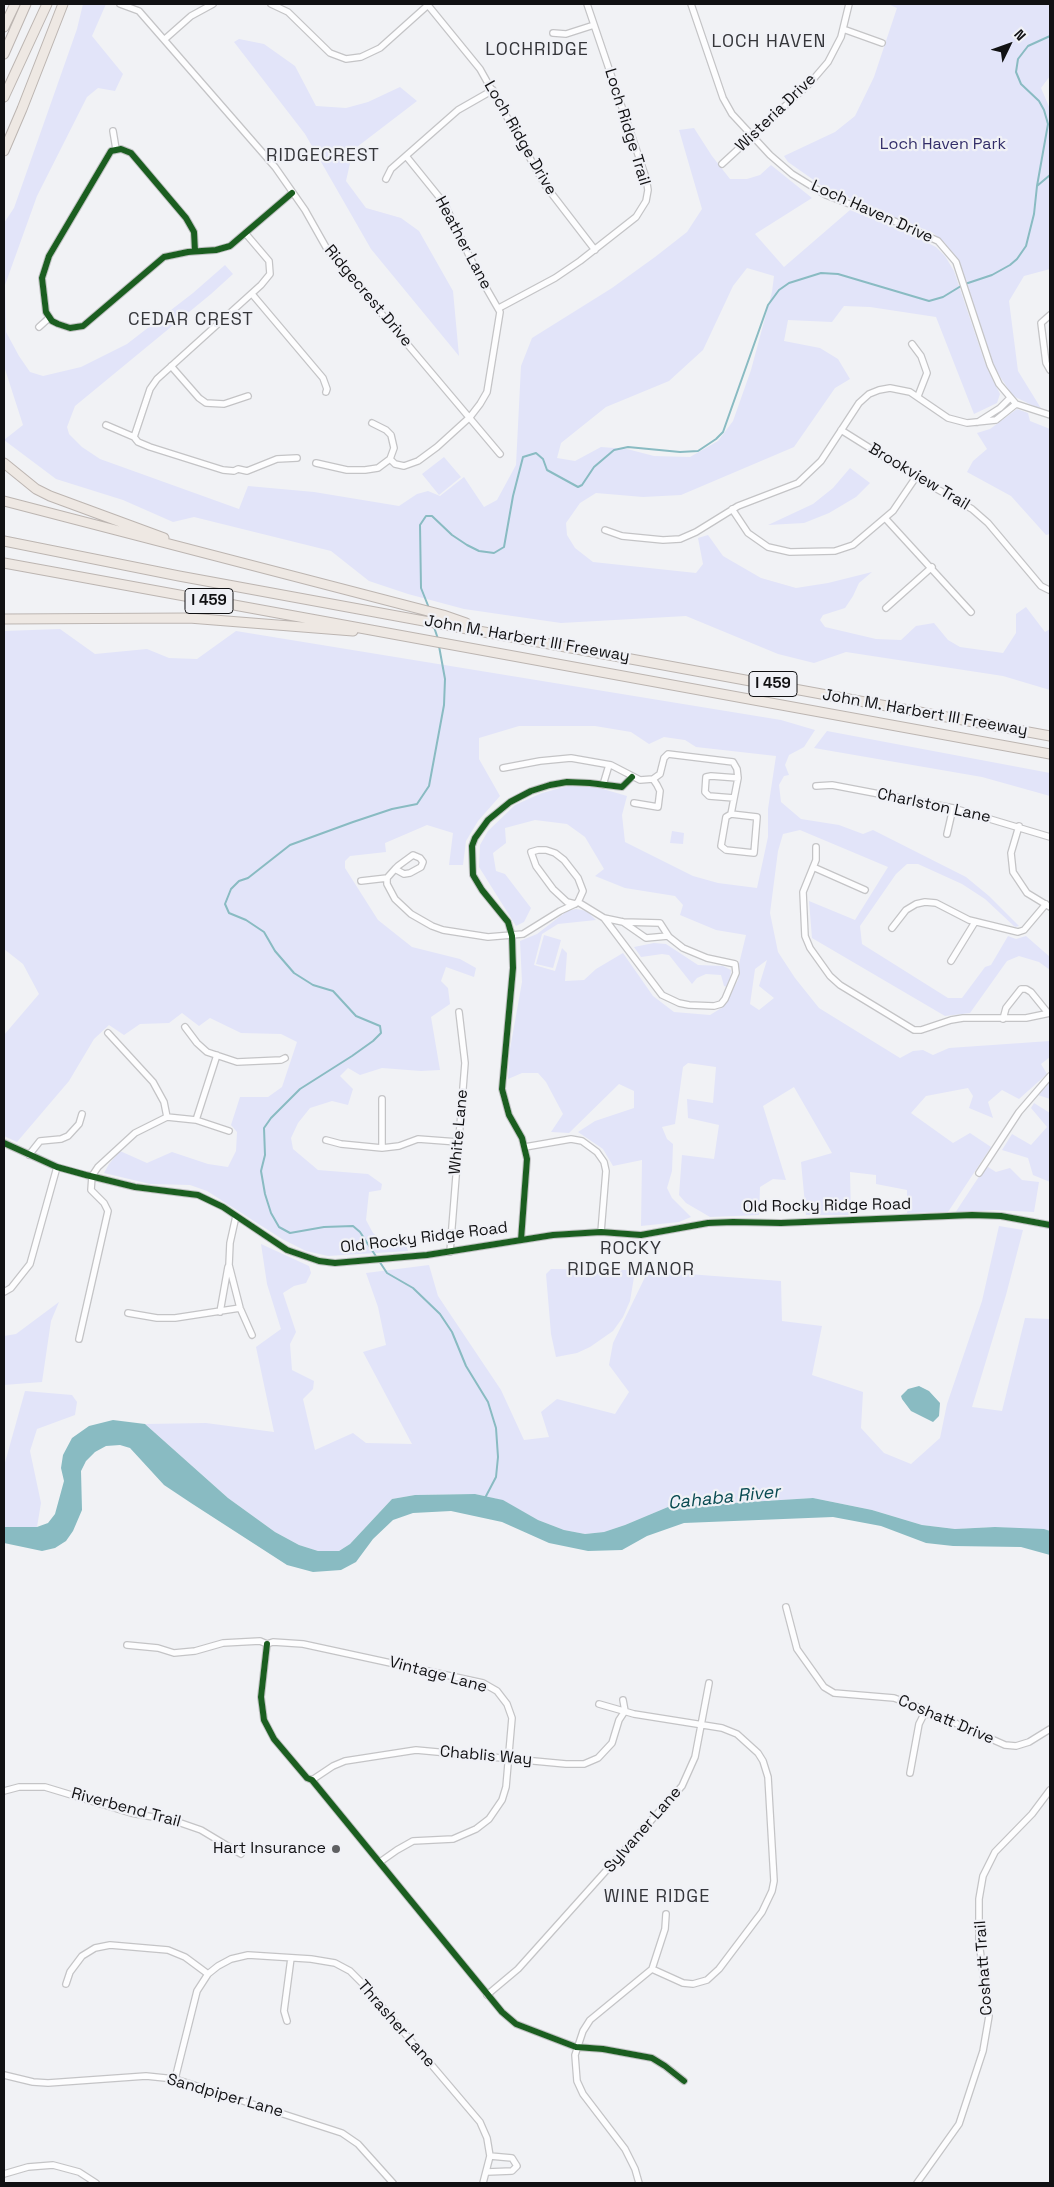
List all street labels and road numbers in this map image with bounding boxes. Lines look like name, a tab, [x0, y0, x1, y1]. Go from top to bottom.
street label: Loch Ridge Trail	[600, 66, 654, 188]
street label: Wisteria Drive	[732, 70, 820, 156]
street label: Loch Ridge Drive	[480, 78, 560, 198]
street label: Loch Haven Drive	[808, 177, 936, 247]
street label: Heather Lane	[430, 193, 496, 293]
street label: Ridgecrest Drive	[320, 241, 416, 351]
street label: Brookview Trail	[865, 439, 973, 515]
road number: I 459	[185, 588, 233, 614]
street label: John M. Harbert III Freeway	[423, 611, 631, 667]
road number: I 459	[749, 672, 797, 696]
street label: John M. Harbert III Freeway	[821, 685, 1029, 741]
street label: Charlston Lane	[875, 785, 993, 827]
street label: White Lane	[446, 1089, 472, 1175]
street label: Old Rocky Ridge Road	[743, 1195, 911, 1217]
street label: Old Rocky Ridge Road	[339, 1218, 509, 1258]
street label: Vintage Lane	[387, 1653, 489, 1697]
street label: Coshatt Drive	[895, 1691, 997, 1749]
street label: Chablis Way	[439, 1742, 533, 1770]
street label: Sylvaner Lane	[600, 1783, 686, 1877]
street label: Riverbend Trail	[69, 1784, 183, 1832]
street label: Coshatt Trail	[971, 1920, 997, 2016]
street label: Thrasher Lane	[353, 1977, 439, 2071]
street label: Sandpiper Lane	[164, 2070, 286, 2122]

